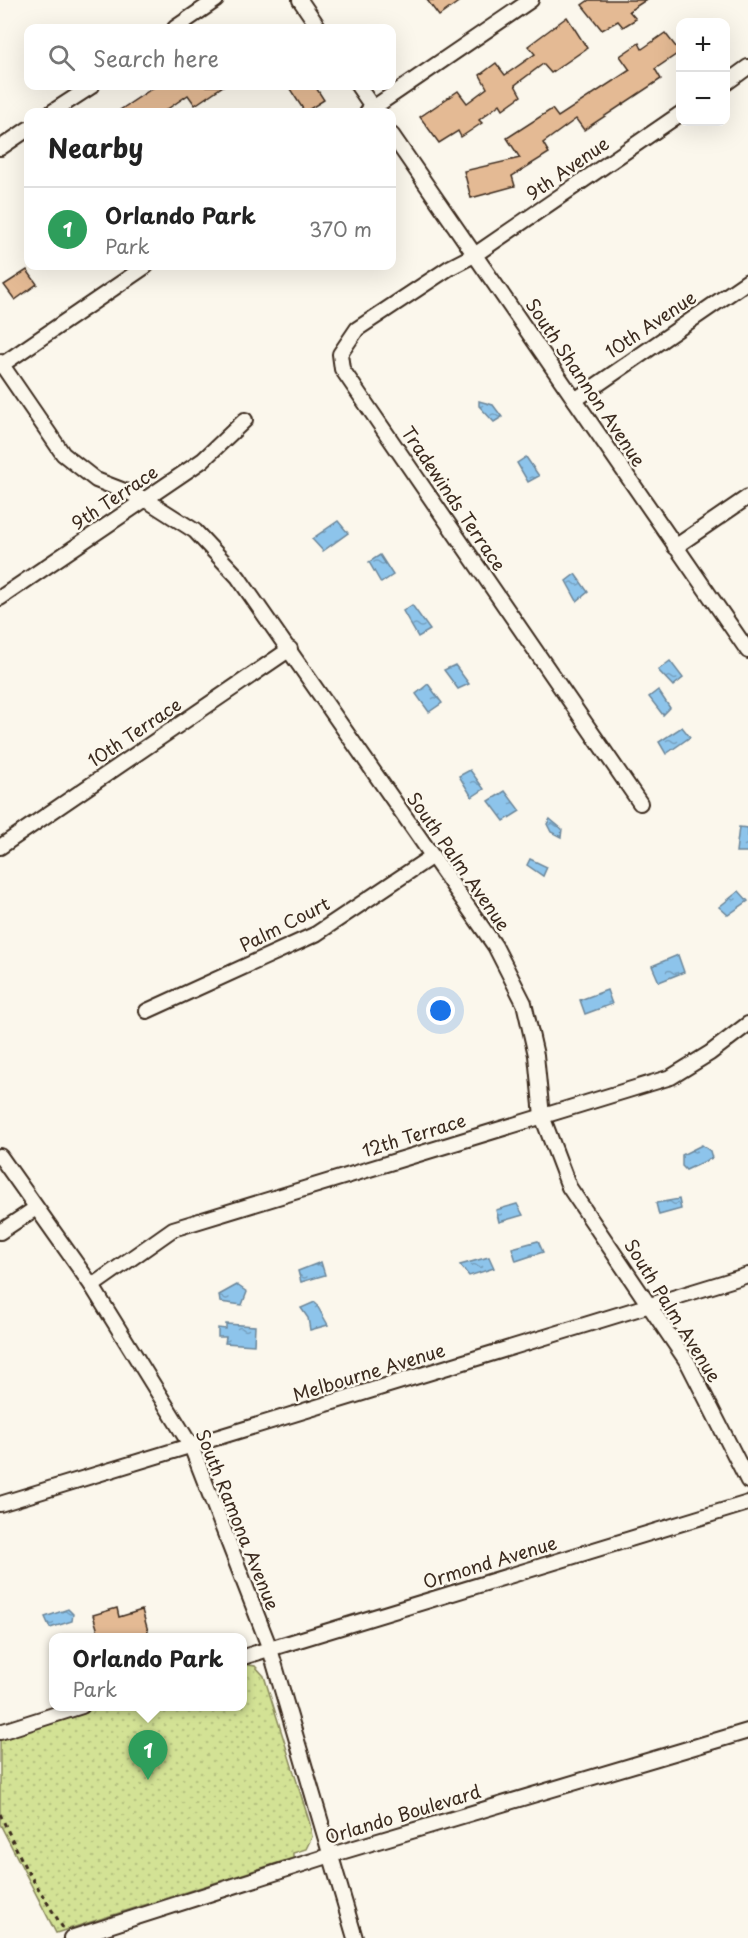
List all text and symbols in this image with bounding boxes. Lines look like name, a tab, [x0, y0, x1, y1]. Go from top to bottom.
map controls	[676, 18, 730, 126]
button: +	[676, 18, 730, 72]
search box	[24, 24, 396, 90]
icon: search	[45, 41, 78, 74]
text: Search here	[93, 41, 219, 74]
button: −	[676, 72, 730, 126]
text: Nearby	[48, 128, 143, 167]
street label: 9th Avenue	[520, 129, 614, 206]
text: Orlando Park	[105, 198, 256, 231]
text: 1	[63, 214, 72, 244]
text: 370 m	[309, 214, 372, 244]
text: Park	[105, 231, 150, 261]
street label: 10th Avenue	[599, 283, 701, 364]
street label: South Shannon Avenue	[520, 293, 653, 472]
street label: Tradewinds Terrace	[396, 420, 513, 576]
street label: 9th Terrace	[66, 458, 163, 536]
street label: 10th Terrace	[82, 690, 186, 773]
street label: South Palm Avenue	[401, 786, 517, 936]
street label: Palm Court	[235, 889, 334, 958]
your location	[426, 996, 455, 1025]
street label: 12th Terrace	[358, 1106, 469, 1163]
street label: South Palm Avenue	[618, 1233, 728, 1387]
street label: Melbourne Avenue	[289, 1336, 448, 1408]
street label: South Ramona Avenue	[190, 1425, 287, 1614]
street label: Ormond Avenue	[419, 1528, 560, 1595]
popup	[49, 1633, 247, 1711]
text: Orlando Park	[73, 1641, 223, 1674]
text: Park	[73, 1674, 117, 1704]
pin: 1	[128, 1730, 168, 1780]
street label: Orlando Boulevard	[321, 1777, 484, 1850]

